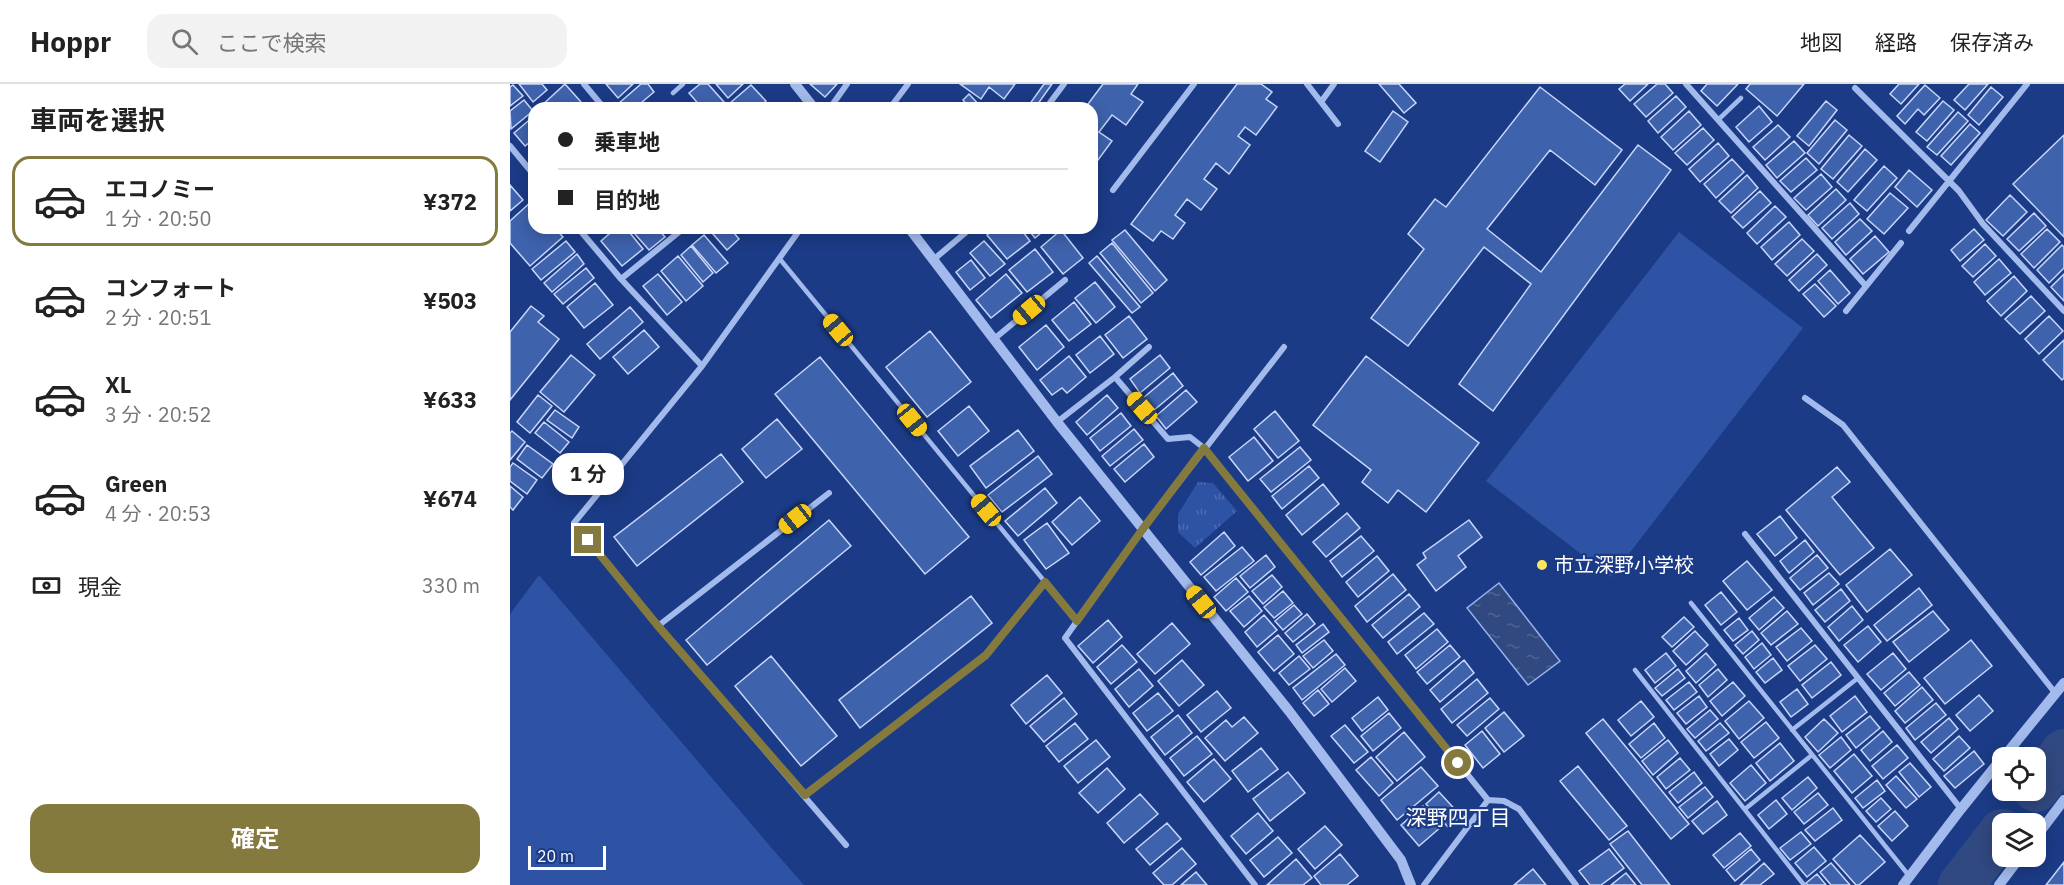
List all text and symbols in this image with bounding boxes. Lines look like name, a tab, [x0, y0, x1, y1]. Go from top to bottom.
search box	[147, 14, 567, 68]
text: Hoppr	[30, 23, 111, 60]
icon: search	[168, 25, 201, 58]
text: ここで検索	[216, 28, 326, 57]
text: 地図	[1800, 28, 1842, 56]
text: 経路	[1875, 28, 1917, 56]
text: 保存済み	[1950, 28, 2034, 56]
text: 車両を選択	[30, 102, 165, 137]
text: 乗車地	[594, 127, 660, 156]
icon: car	[33, 174, 87, 228]
text: エコノミー	[105, 174, 215, 203]
text: 目的地	[594, 185, 660, 214]
text: ¥372	[423, 187, 477, 216]
text: 1 分 · 20:50	[105, 205, 212, 232]
icon: car	[33, 273, 87, 327]
text: コンフォート	[105, 273, 236, 302]
text: ¥503	[423, 286, 477, 315]
car	[1009, 292, 1049, 328]
text: 2 分 · 20:51	[105, 304, 212, 331]
car	[820, 310, 856, 350]
text: XL	[105, 370, 131, 399]
icon: car	[33, 372, 87, 426]
text: ¥633	[423, 385, 477, 414]
car	[1123, 389, 1161, 427]
car	[894, 400, 930, 440]
text: 3 分 · 20:52	[105, 401, 212, 428]
callout: 1 分	[552, 453, 624, 495]
text: 1 分	[570, 460, 606, 487]
text: Green	[105, 469, 167, 498]
icon: car	[33, 471, 87, 525]
text: ¥674	[423, 484, 477, 513]
car	[968, 490, 1004, 530]
text: 4 分 · 20:53	[105, 500, 212, 527]
car	[775, 501, 815, 537]
route end	[574, 526, 601, 553]
place label: 市立深野小学校	[1554, 551, 1694, 578]
marker: 市立深野小学校	[1535, 558, 1549, 572]
icon: cash	[30, 569, 63, 602]
text: 現金	[78, 572, 122, 601]
text: 330 m	[422, 572, 480, 599]
car	[1183, 582, 1219, 622]
map controls	[1992, 747, 2046, 867]
button: locate	[1992, 747, 2046, 801]
route start	[1444, 749, 1471, 776]
district label: 深野四丁目	[1406, 803, 1511, 831]
button: 確定	[30, 804, 480, 873]
button: layers	[1992, 813, 2046, 867]
scale bar	[528, 843, 606, 870]
text: 20 m	[537, 846, 574, 866]

